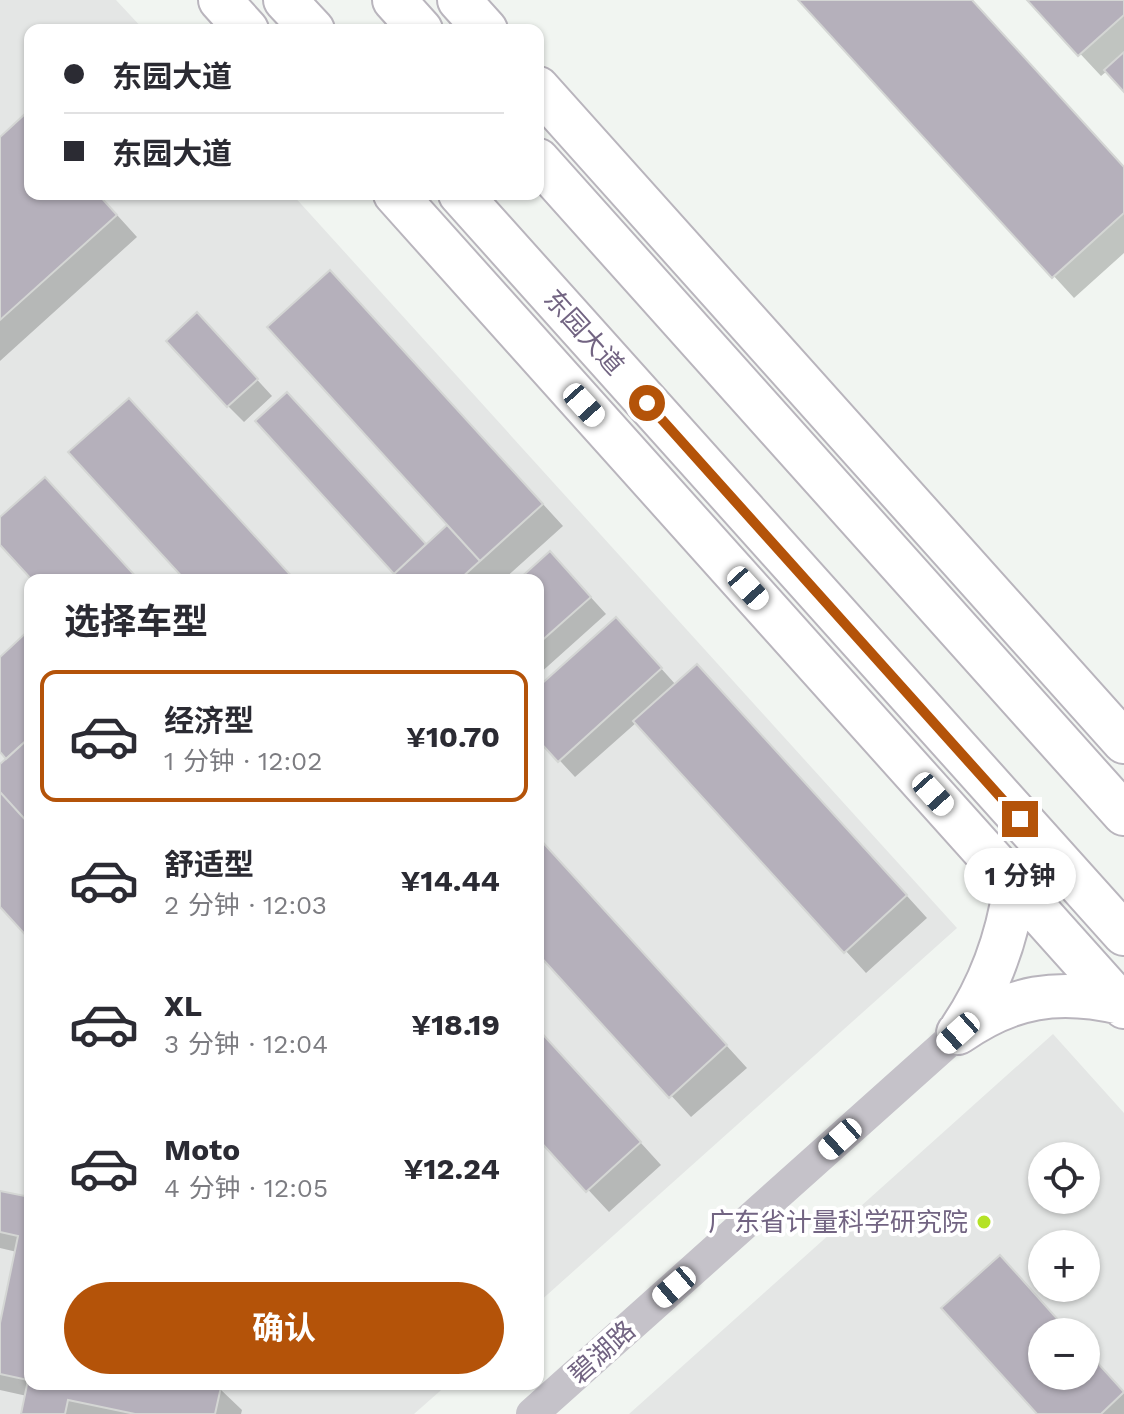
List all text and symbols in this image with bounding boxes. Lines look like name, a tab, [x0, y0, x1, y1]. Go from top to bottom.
text: 东园大道	[112, 59, 232, 94]
text: 东园大道	[112, 136, 232, 171]
street label: 东园大道	[538, 283, 630, 381]
car	[559, 379, 609, 431]
route start	[629, 385, 665, 421]
car	[723, 562, 773, 614]
text: 选择车型	[64, 601, 208, 643]
icon: car	[68, 700, 140, 772]
text: 经济型	[164, 703, 254, 738]
text: ¥10.70	[406, 719, 500, 754]
text: 1 分钟 · 12:02	[164, 746, 322, 776]
car	[908, 768, 958, 820]
route end	[1002, 801, 1038, 837]
icon: car	[68, 844, 140, 916]
text: 舒适型	[164, 847, 254, 882]
callout: 1 分钟	[964, 847, 1076, 903]
text: 1 分钟	[985, 861, 1055, 891]
text: ¥14.44	[401, 863, 500, 898]
text: 2 分钟 · 12:03	[164, 890, 327, 920]
icon: car	[68, 988, 140, 1060]
text: XL	[164, 988, 202, 1023]
text: ¥18.19	[411, 1007, 500, 1042]
car	[932, 1008, 984, 1058]
text: 3 分钟 · 12:04	[164, 1029, 328, 1059]
car	[814, 1114, 866, 1164]
icon: car	[68, 1132, 140, 1204]
text: Moto	[164, 1132, 240, 1167]
map controls	[1028, 1142, 1100, 1390]
button: locate	[1028, 1142, 1100, 1214]
text: ¥12.24	[404, 1151, 500, 1186]
text: 4 分钟 · 12:05	[164, 1173, 328, 1203]
place label: 广东省计量科学研究院	[708, 1207, 968, 1237]
marker: 广东省计量科学研究院	[975, 1213, 993, 1231]
button: +	[1028, 1230, 1100, 1302]
car	[648, 1262, 700, 1312]
button: 确认	[64, 1282, 504, 1374]
street label: 碧湖路	[563, 1315, 641, 1389]
button: −	[1028, 1318, 1100, 1390]

